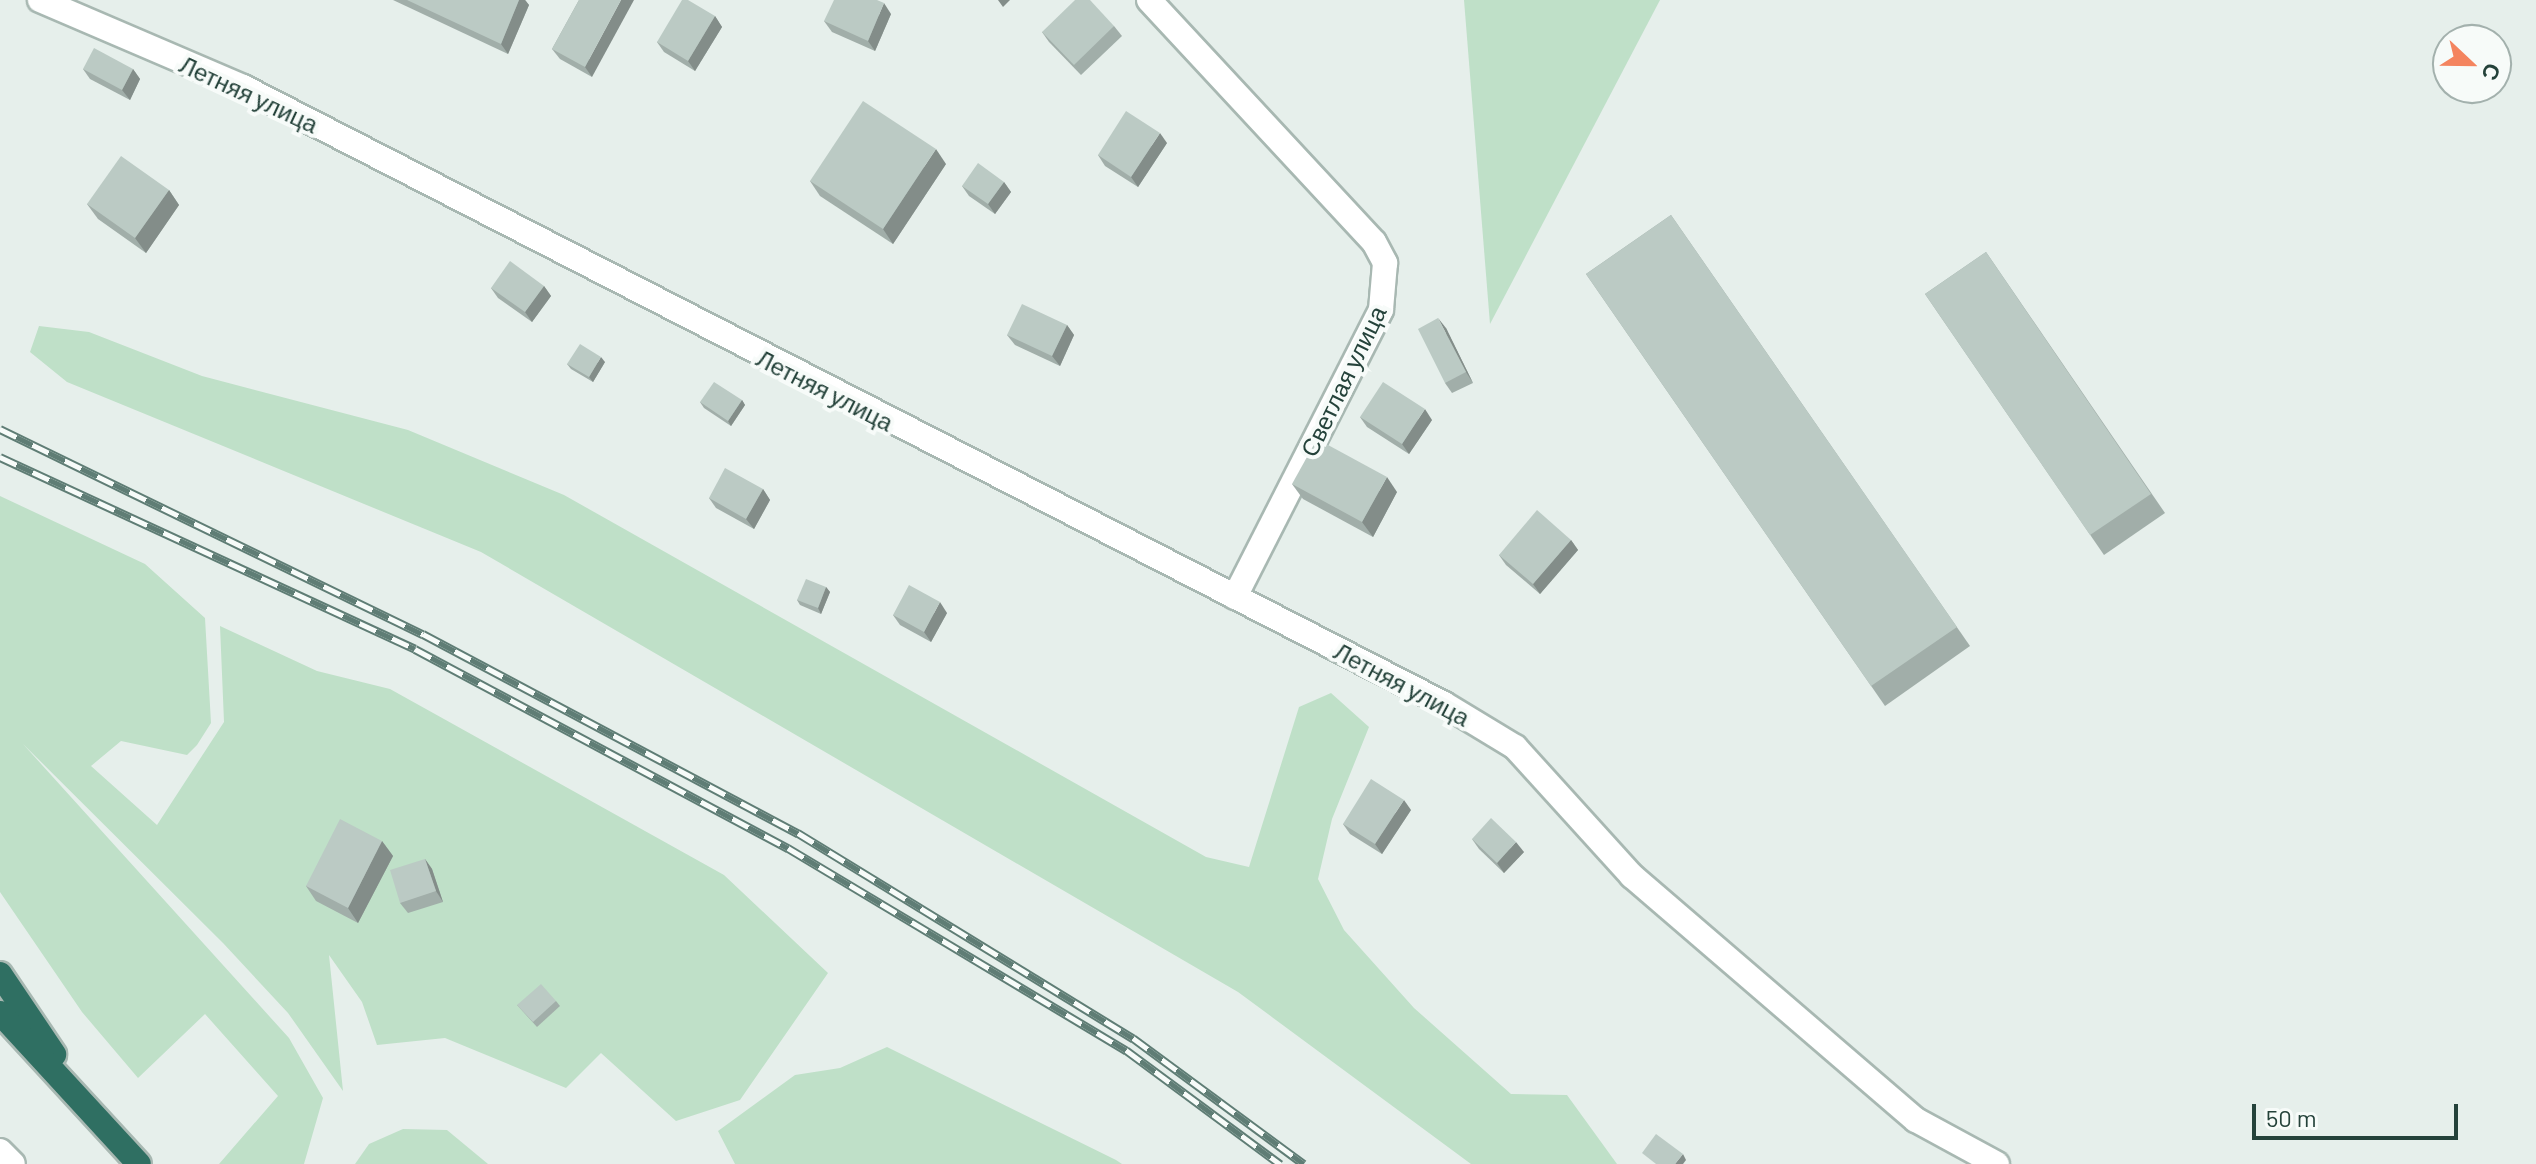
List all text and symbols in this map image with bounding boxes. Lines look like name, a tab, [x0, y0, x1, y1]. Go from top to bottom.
north arrow	[2432, 24, 2512, 104]
street label: Летняя улица	[175, 49, 323, 139]
text: С	[2477, 60, 2507, 84]
street label: Светлая улица	[1294, 301, 1392, 461]
street label: Летняя улица	[752, 343, 898, 437]
street label: Летняя улица	[1329, 636, 1475, 732]
scale bar	[2256, 1088, 2462, 1138]
text: 50 m	[2266, 1103, 2317, 1132]

